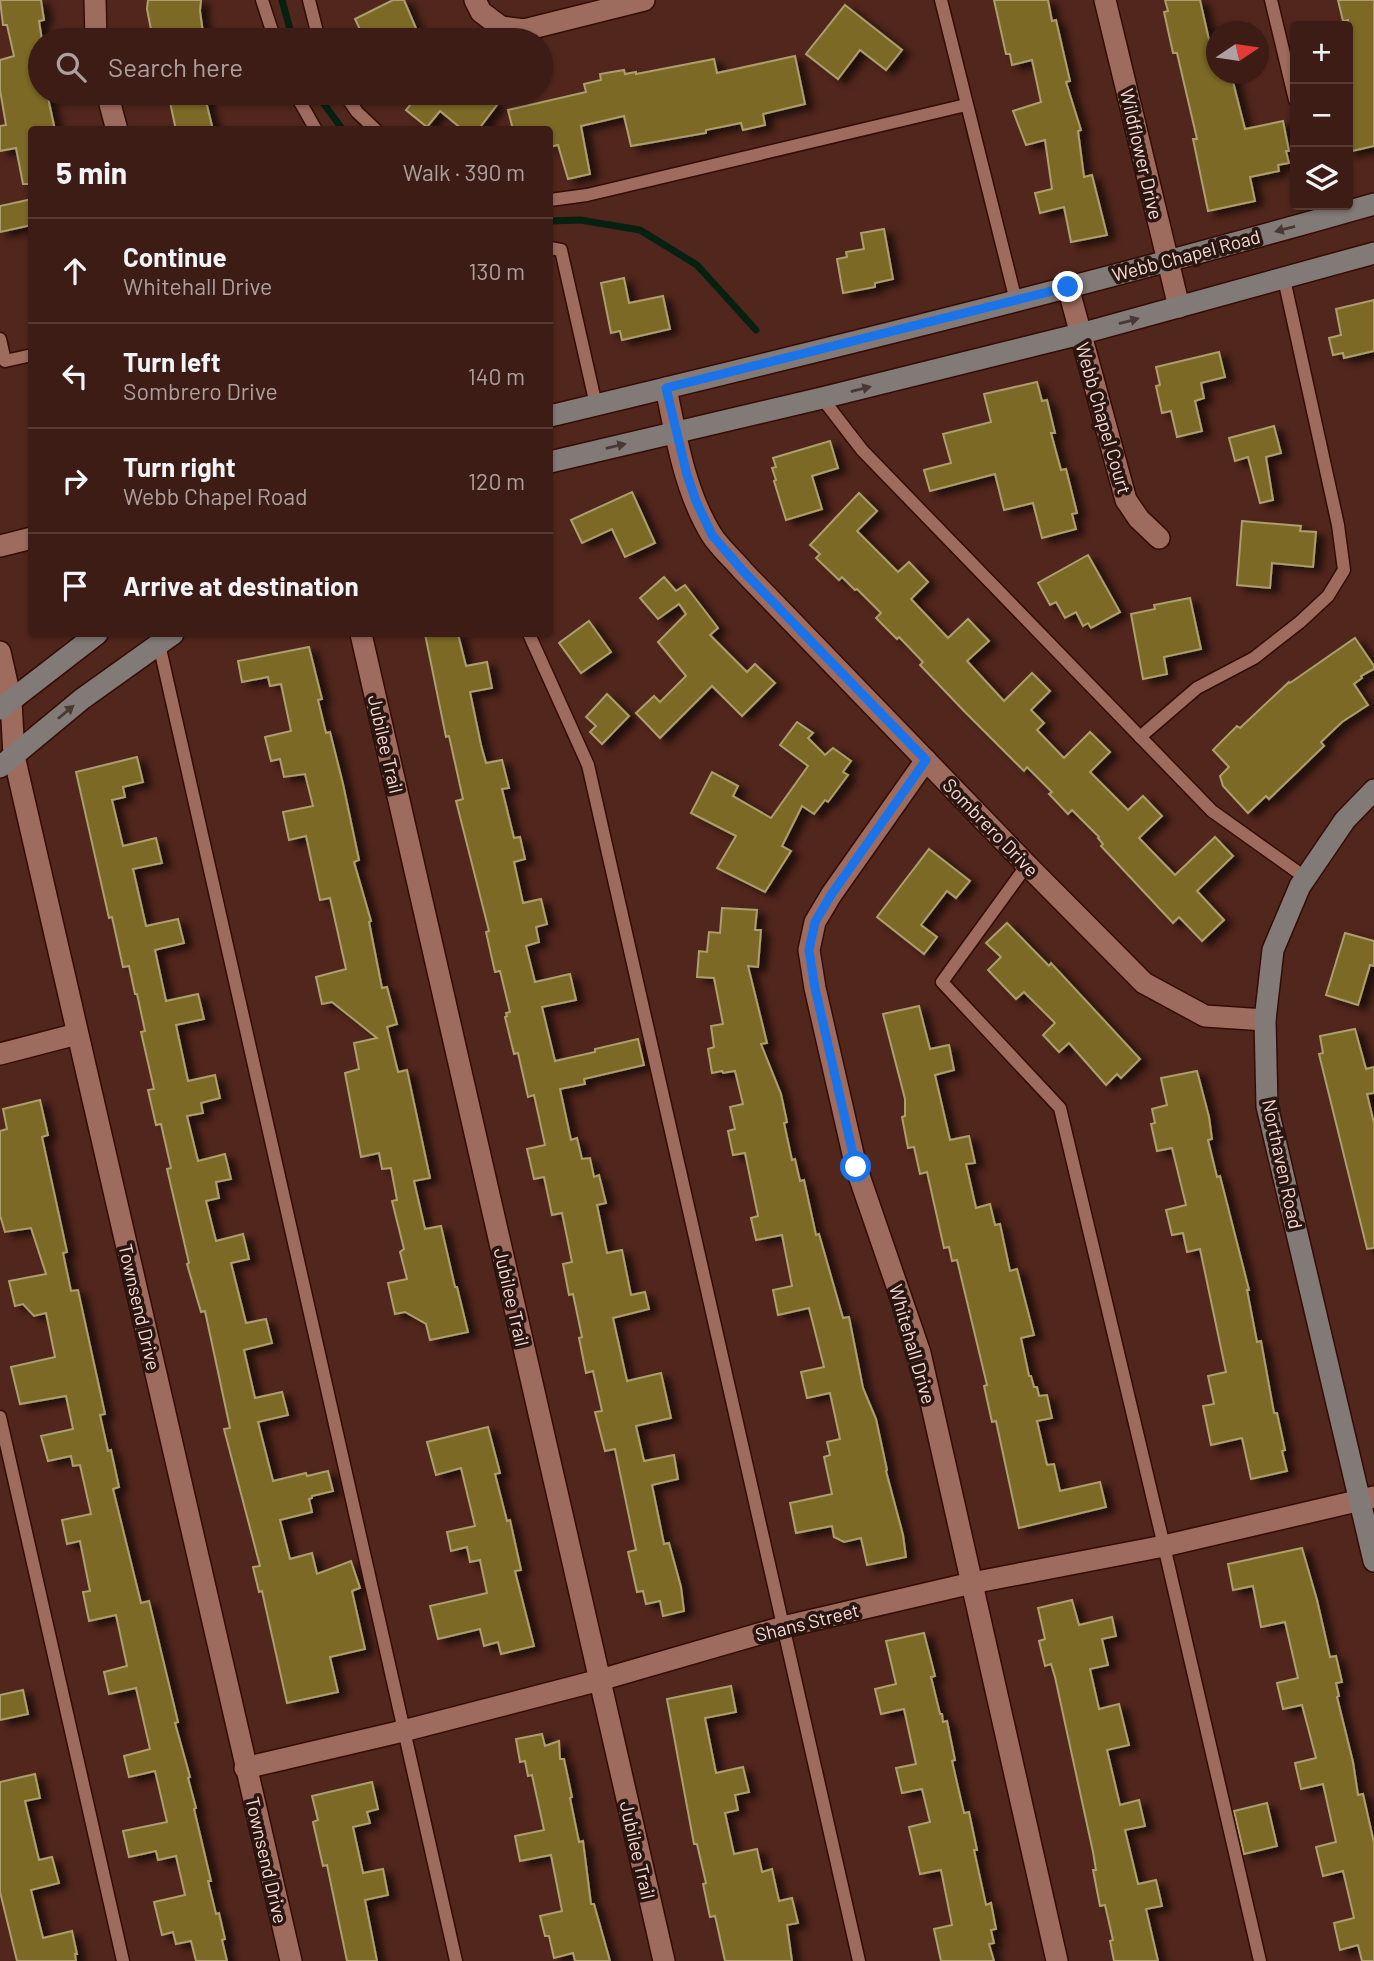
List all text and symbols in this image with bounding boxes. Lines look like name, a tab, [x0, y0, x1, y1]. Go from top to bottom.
north arrow	[1206, 21, 1269, 84]
map controls	[1290, 21, 1353, 210]
button: +	[1290, 21, 1353, 84]
search box	[28, 28, 553, 105]
icon: search	[52, 48, 90, 86]
text: Search here	[108, 51, 243, 82]
button: −	[1290, 84, 1353, 147]
street label: Wildflower Drive	[1116, 86, 1168, 222]
button: layers	[1290, 147, 1353, 210]
text: 5 min	[56, 154, 127, 190]
text: Walk · 390 m	[403, 158, 525, 186]
street label: Webb Chapel Road	[1109, 224, 1263, 286]
one-way arrow	[1273, 224, 1295, 235]
text: Continue	[123, 241, 227, 272]
icon: ahead	[56, 252, 94, 290]
text: 130 m	[468, 257, 525, 285]
route end	[1052, 271, 1083, 302]
text: Whitehall Drive	[123, 272, 272, 300]
one-way arrow	[1118, 315, 1140, 326]
street label: Webb Chapel Court	[1071, 340, 1137, 496]
text: Turn left	[123, 346, 221, 377]
icon: left	[56, 357, 94, 395]
text: 140 m	[468, 362, 525, 390]
text: Sombrero Drive	[123, 377, 278, 405]
one-way arrow	[850, 383, 872, 394]
one-way arrow	[605, 440, 627, 451]
text: Turn right	[123, 451, 236, 482]
icon: right	[56, 462, 94, 500]
text: 120 m	[468, 467, 525, 495]
text: Webb Chapel Road	[123, 482, 308, 510]
icon: arrive	[56, 567, 94, 605]
text: Arrive at destination	[123, 570, 359, 601]
street label: Jubilee Trail	[364, 692, 408, 796]
one-way arrow	[57, 705, 75, 720]
street label: Sombrero Drive	[938, 773, 1044, 881]
street label: Northaven Road	[1258, 1097, 1308, 1231]
route start	[840, 1151, 871, 1182]
street label: Townsend Drive	[114, 1241, 166, 1373]
street label: Jubilee Trail	[490, 1245, 534, 1349]
street label: Whitehall Drive	[885, 1282, 941, 1406]
street label: Shans Street	[753, 1598, 861, 1646]
street label: Townsend Drive	[241, 1794, 293, 1926]
street label: Jubilee Trail	[616, 1798, 660, 1902]

